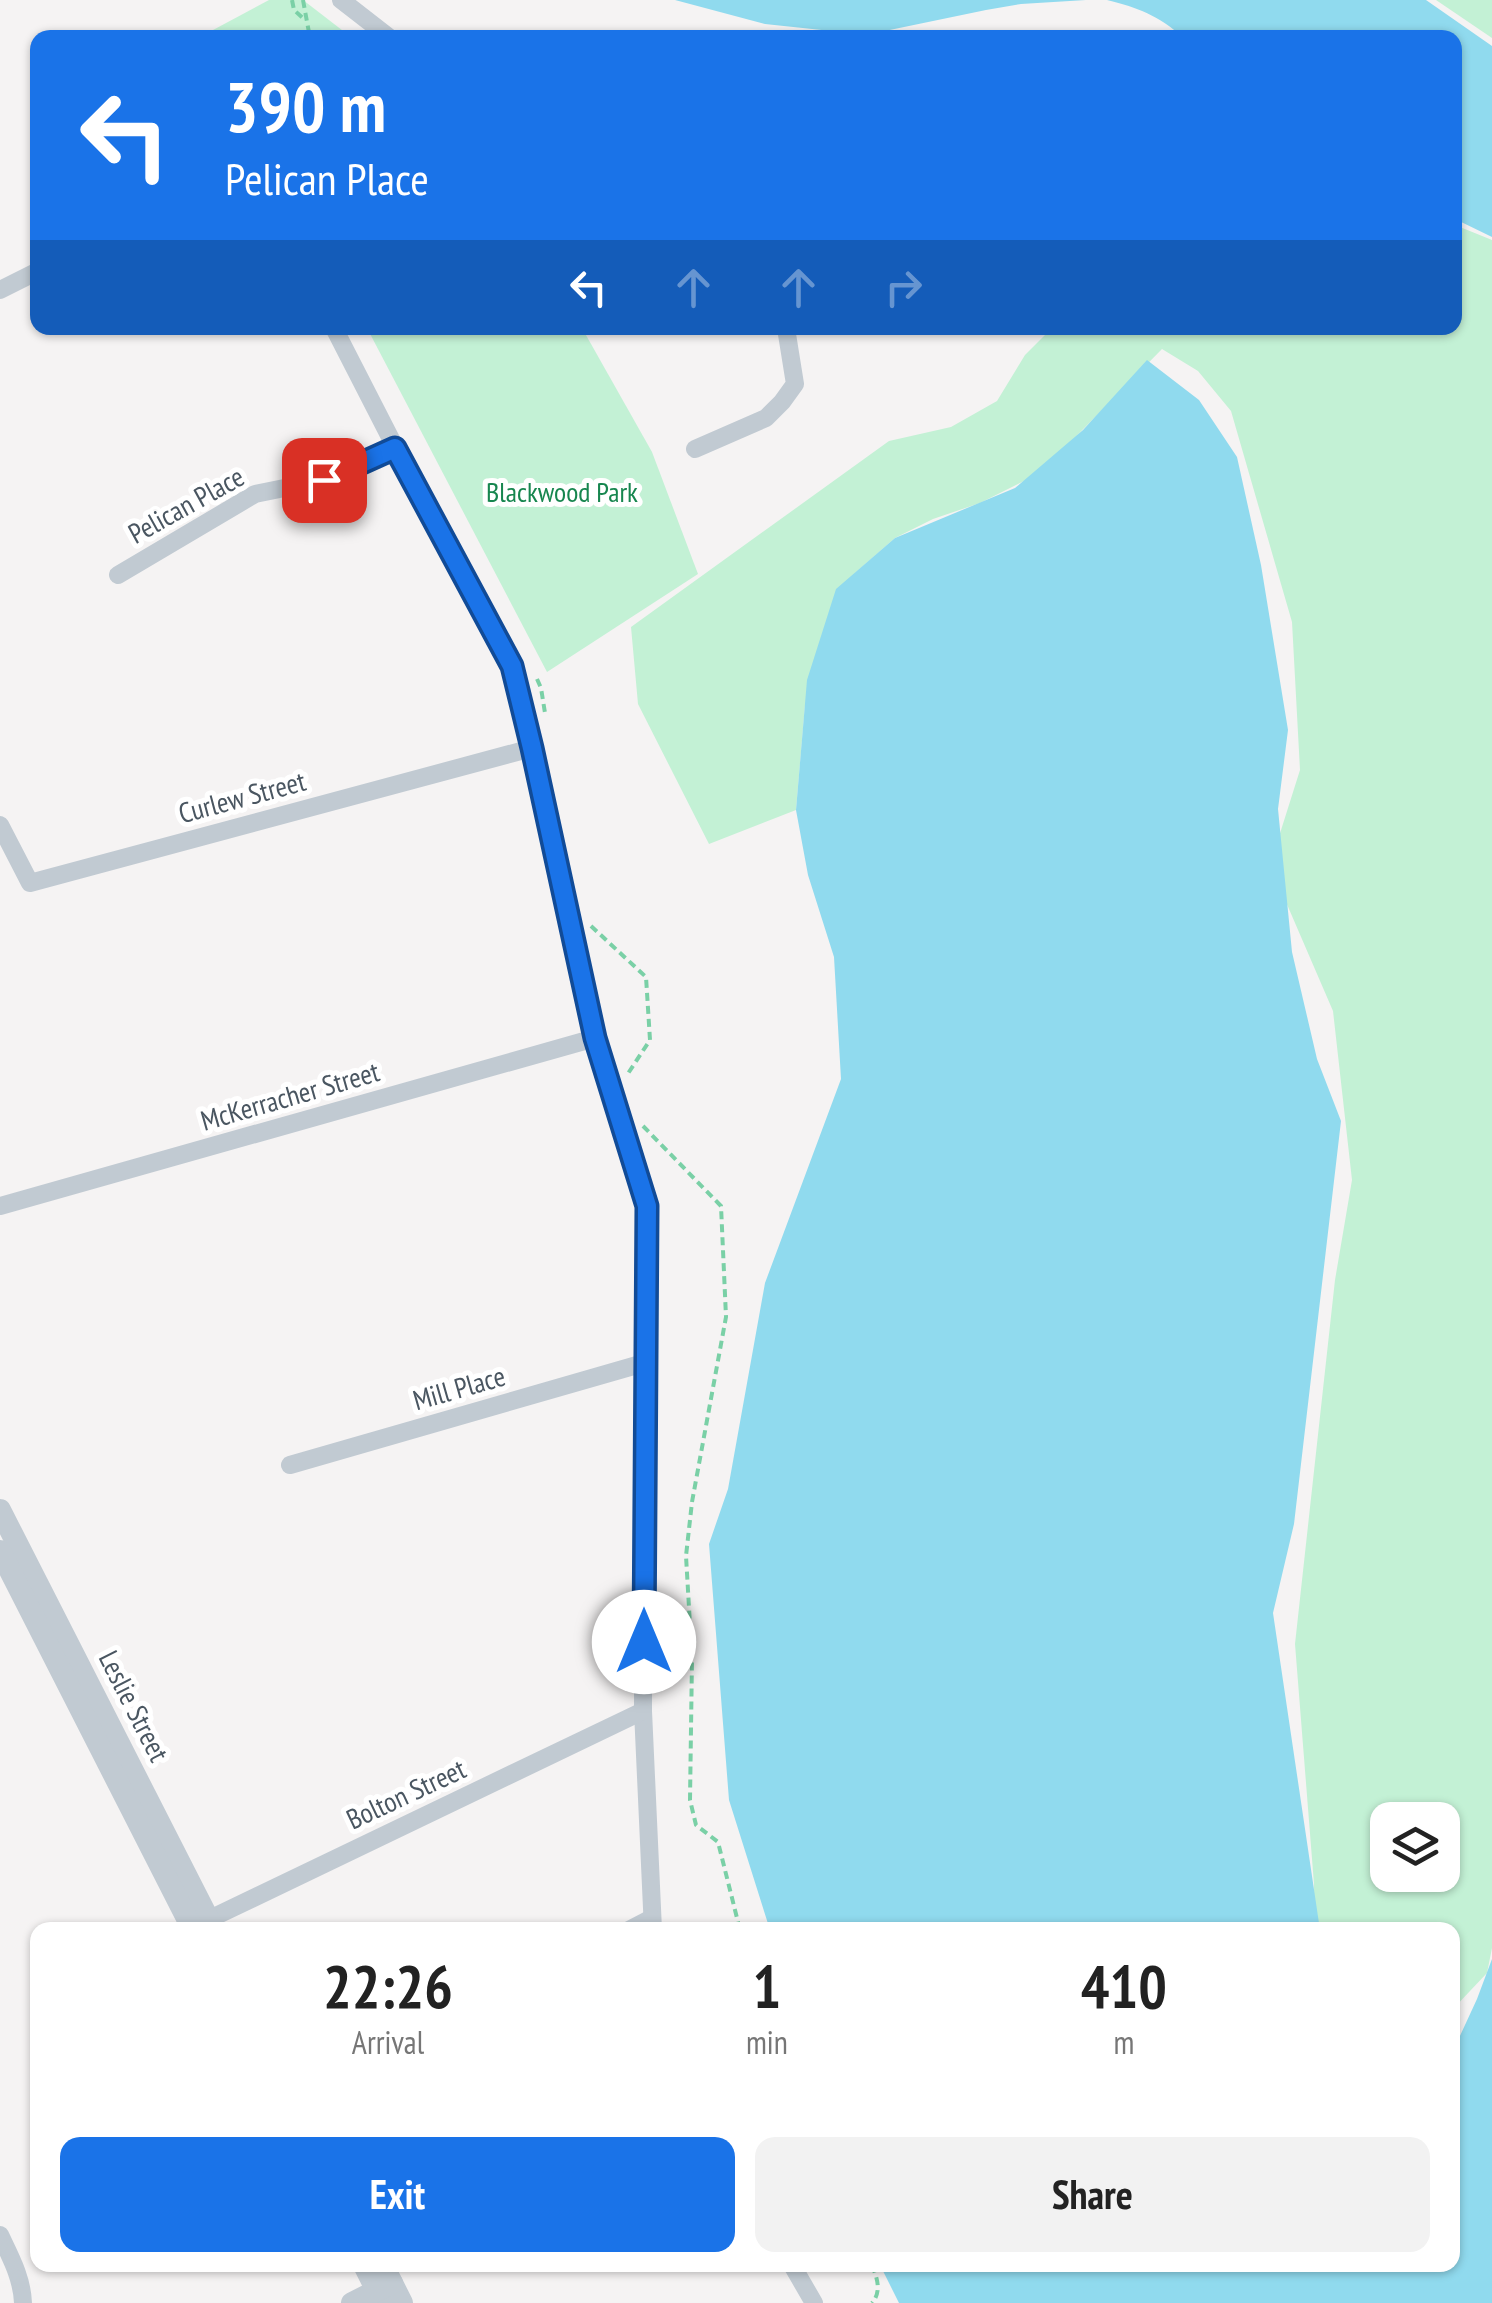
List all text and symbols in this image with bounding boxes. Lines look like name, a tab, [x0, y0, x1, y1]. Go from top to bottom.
text: 390 m	[225, 61, 386, 151]
icon: left	[60, 70, 190, 200]
text: Pelican Place	[225, 149, 429, 207]
icon: left	[561, 260, 616, 315]
icon: ahead	[666, 260, 721, 315]
icon: ahead	[771, 260, 826, 315]
icon: right	[876, 260, 931, 315]
pin	[282, 438, 367, 523]
icon: arrive	[297, 453, 352, 508]
street label: Pelican Place	[121, 458, 250, 551]
park label: Blackwood Park	[486, 473, 638, 510]
street label: Curlew Street	[174, 762, 310, 831]
street label: McKerracher Street	[196, 1052, 384, 1139]
street label: Mill Place	[408, 1357, 509, 1418]
position arrow	[592, 1590, 696, 1694]
street label: Leslie Street	[91, 1644, 178, 1768]
street label: Bolton Street	[340, 1750, 472, 1837]
map controls	[1370, 1802, 1460, 1892]
button: layers	[1370, 1802, 1460, 1892]
text: 22:26	[323, 1947, 453, 2025]
text: 1	[753, 1947, 781, 2025]
text: 410	[1081, 1947, 1167, 2025]
text: Arrival	[352, 2021, 424, 2063]
text: min	[746, 2021, 788, 2063]
text: m	[1113, 2021, 1134, 2063]
button: Exit	[60, 2137, 735, 2252]
button: Share	[755, 2137, 1430, 2252]

